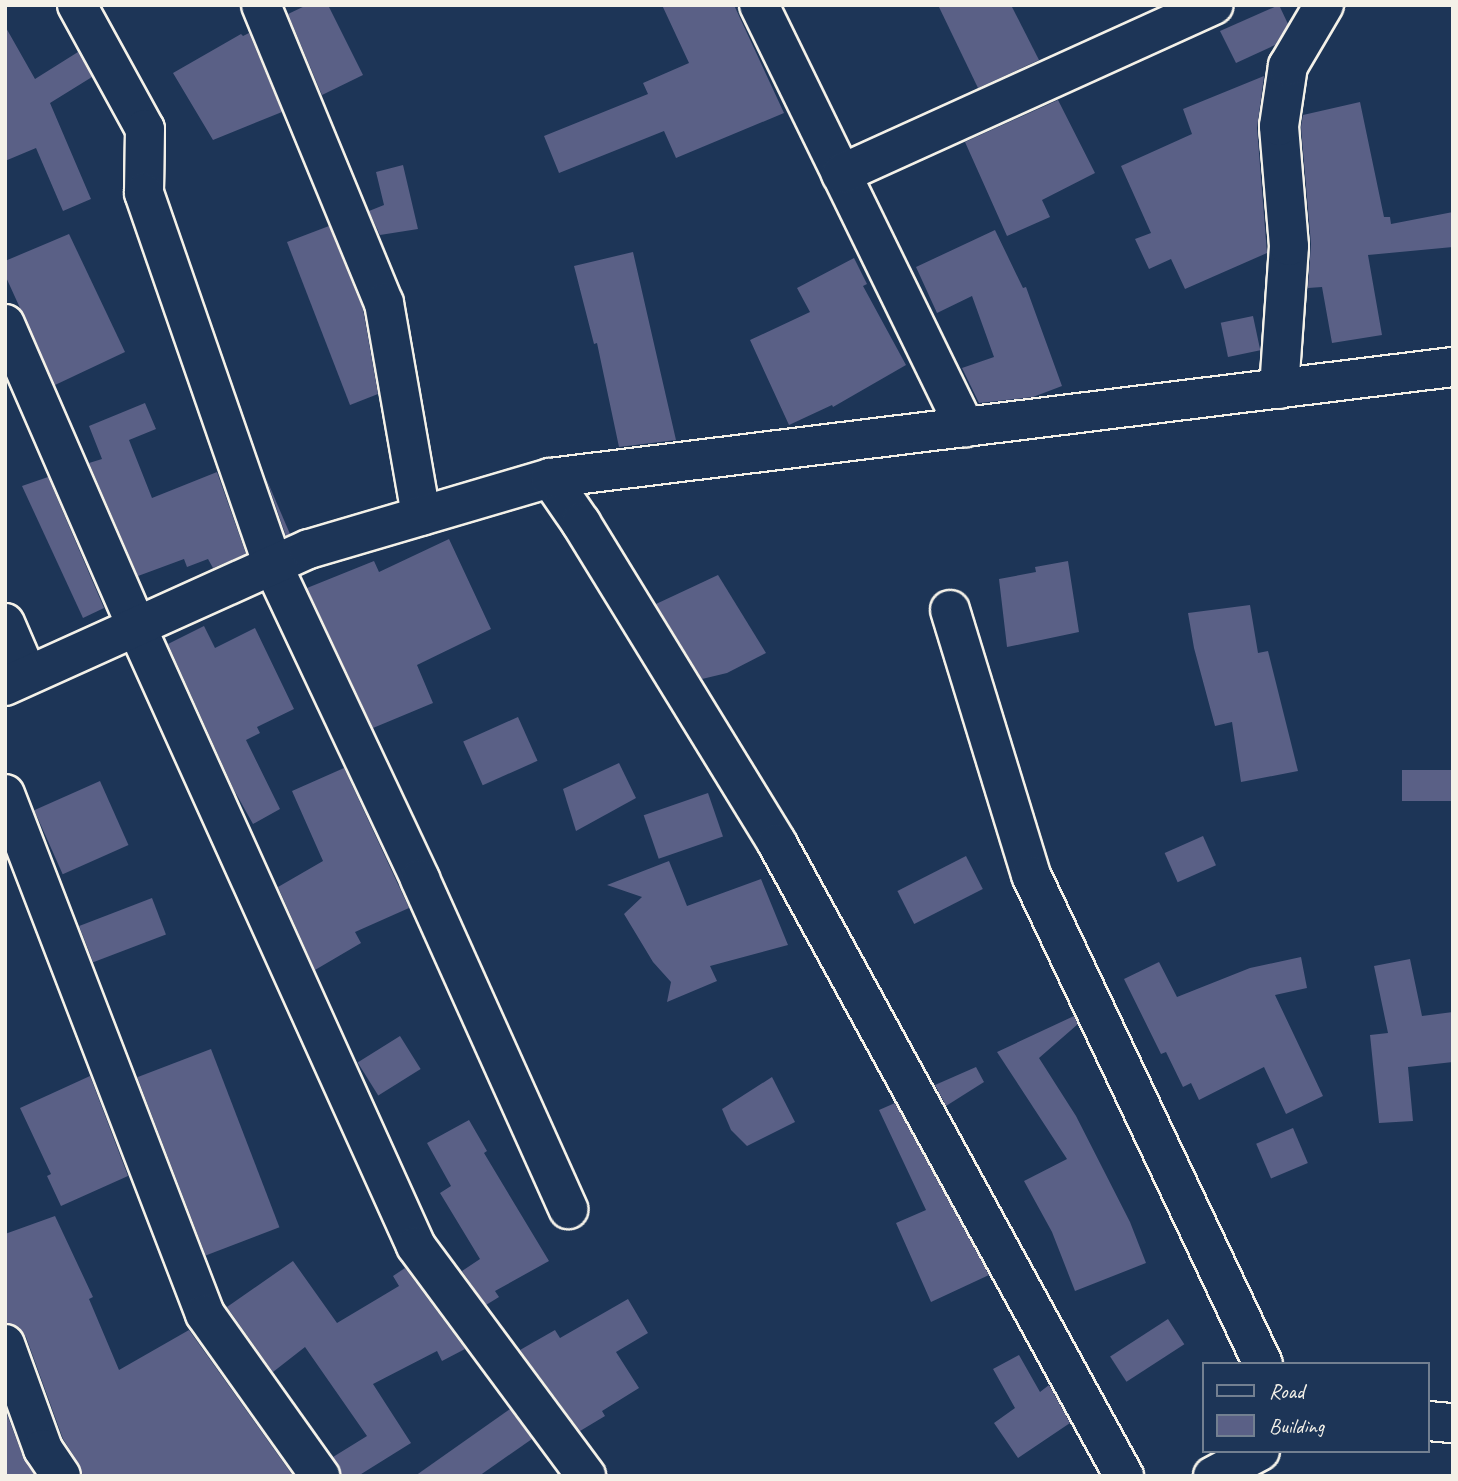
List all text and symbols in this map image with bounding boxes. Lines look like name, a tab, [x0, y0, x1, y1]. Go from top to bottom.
legend	[1202, 1362, 1430, 1453]
text: Road	[1269, 1378, 1304, 1404]
text: Building	[1269, 1413, 1324, 1439]

